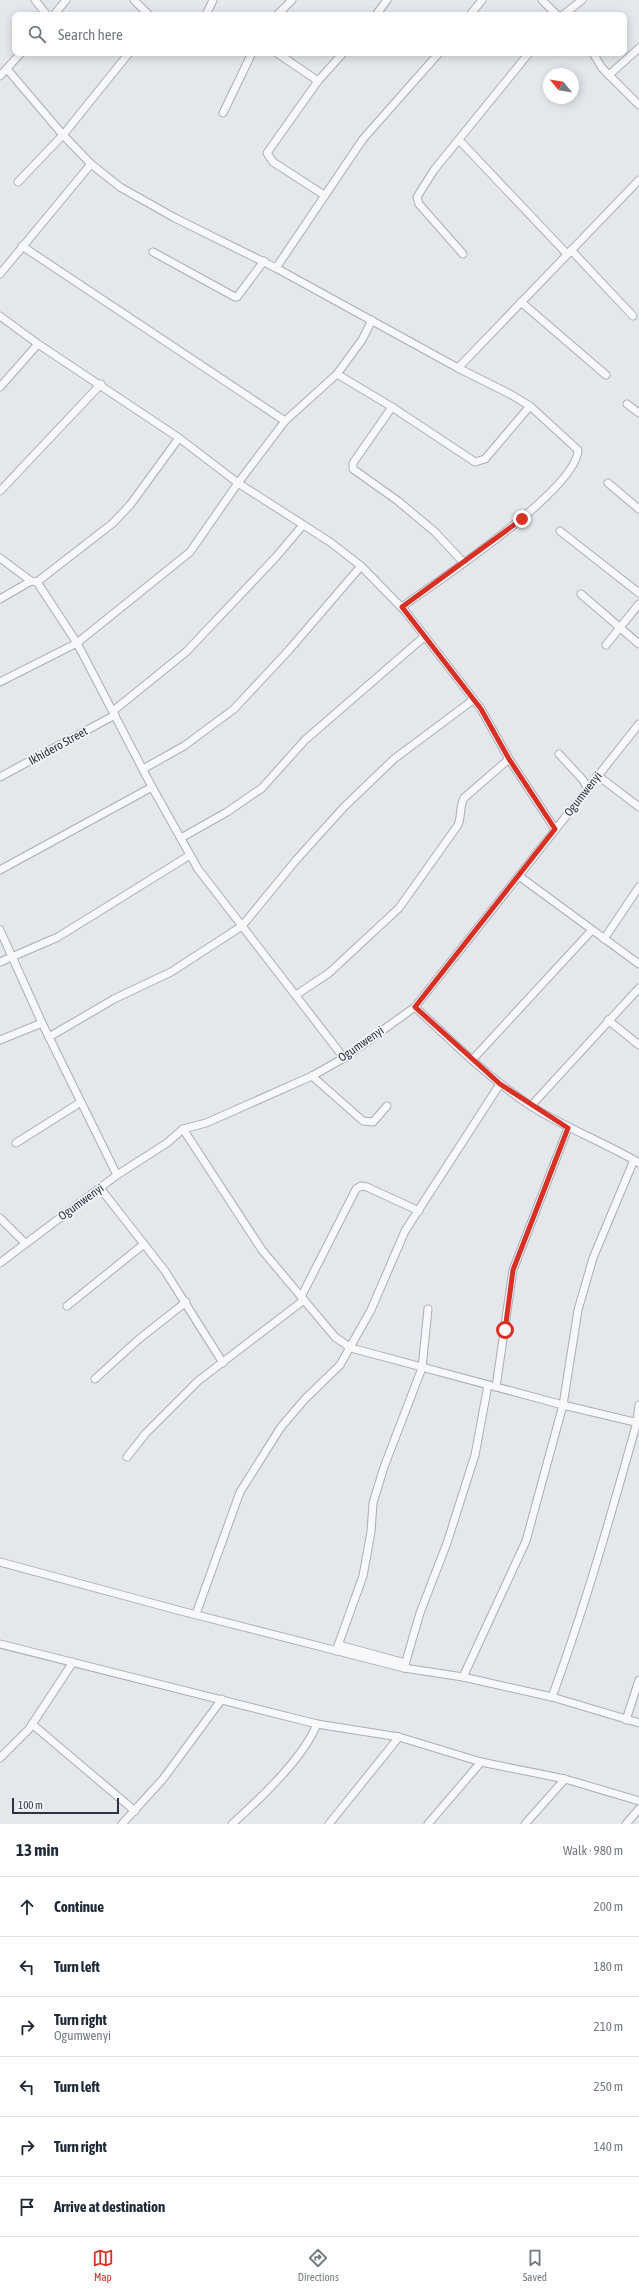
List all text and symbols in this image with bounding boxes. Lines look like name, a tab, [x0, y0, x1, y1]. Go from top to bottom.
search box	[12, 12, 627, 56]
icon: search	[26, 23, 48, 45]
text: Search here	[58, 26, 123, 43]
north arrow	[543, 68, 579, 104]
route end	[513, 510, 531, 528]
street label: Ikhidero Street	[26, 724, 90, 768]
street label: Ogumwenyi	[561, 769, 605, 819]
street label: Ogumwenyi	[335, 1023, 387, 1065]
street label: Ogumwenyi	[56, 1181, 106, 1223]
route start	[496, 1321, 514, 1339]
scale bar	[12, 1796, 119, 1815]
text: 100 m	[18, 1799, 43, 1811]
text: 13 min	[16, 1840, 59, 1860]
text: Walk · 980 m	[563, 1843, 623, 1858]
icon: ahead	[16, 1896, 38, 1918]
text: Continue	[54, 1898, 104, 1915]
text: 200 m	[594, 1899, 623, 1914]
icon: left	[16, 1956, 38, 1978]
text: Turn left	[54, 1958, 100, 1975]
text: 180 m	[594, 1959, 623, 1974]
text: Turn right	[54, 2011, 107, 2028]
icon: right	[16, 2016, 38, 2038]
text: 210 m	[594, 2019, 623, 2034]
text: Ogumwenyi	[54, 2028, 111, 2043]
icon: left	[16, 2076, 38, 2098]
text: Turn left	[54, 2078, 100, 2095]
text: 250 m	[594, 2079, 623, 2094]
icon: right	[16, 2136, 38, 2158]
text: Turn right	[54, 2138, 107, 2155]
text: 140 m	[594, 2139, 623, 2154]
icon: arrive	[16, 2196, 38, 2218]
text: Arrive at destination	[54, 2198, 165, 2215]
tab: Map	[92, 2247, 114, 2283]
tab: Directions	[298, 2247, 339, 2283]
tab: Saved	[523, 2247, 547, 2283]

